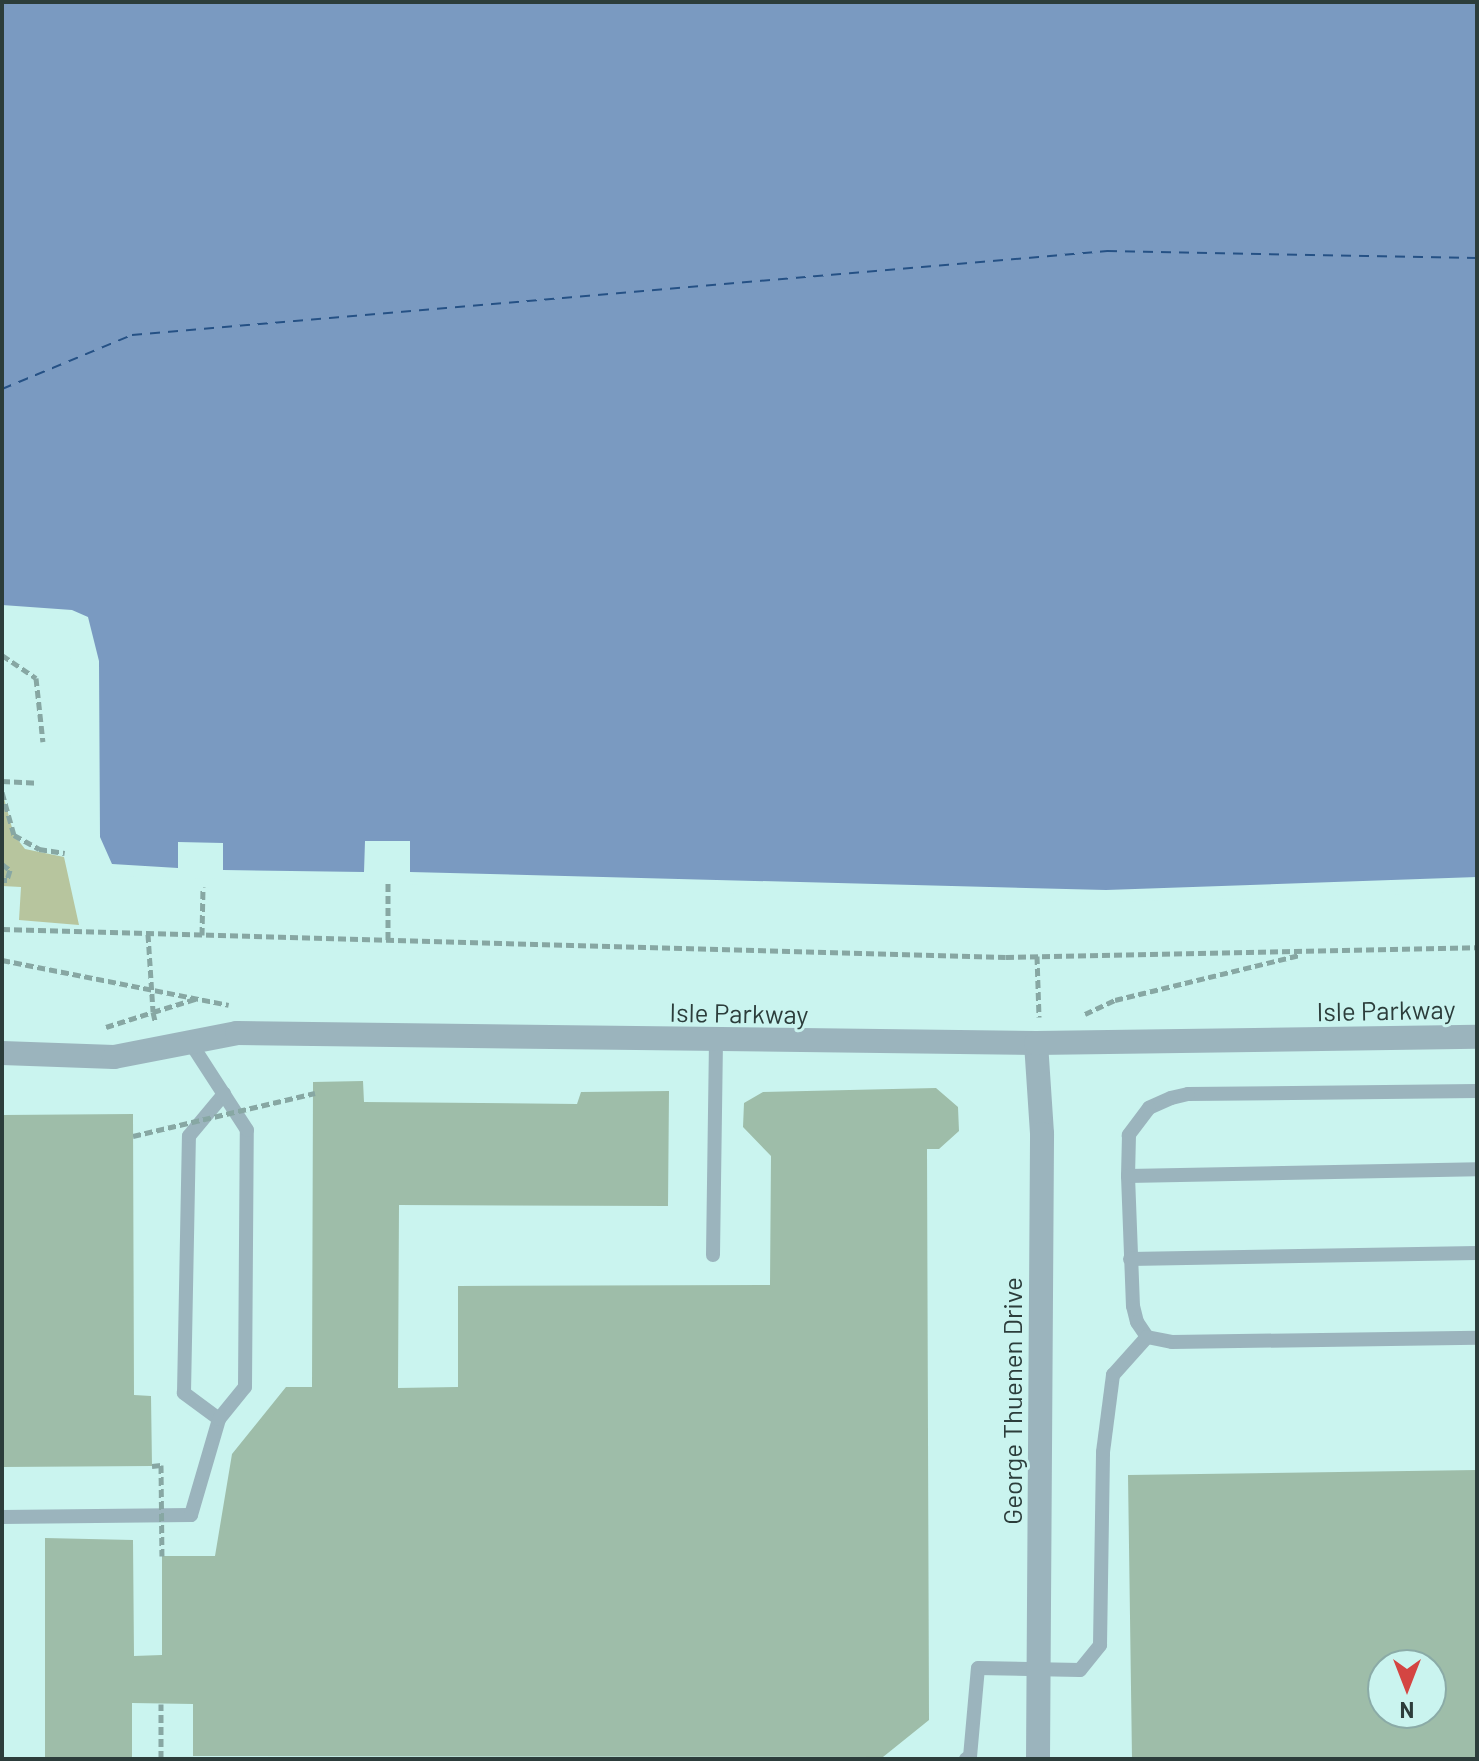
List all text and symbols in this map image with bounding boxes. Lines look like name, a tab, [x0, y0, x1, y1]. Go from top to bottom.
street label: Isle Parkway	[1316, 993, 1456, 1027]
street label: Isle Parkway	[669, 996, 809, 1030]
street label: George Thuenen Drive	[996, 1277, 1028, 1525]
north arrow	[1367, 1649, 1447, 1729]
text: N	[1400, 1698, 1414, 1724]

